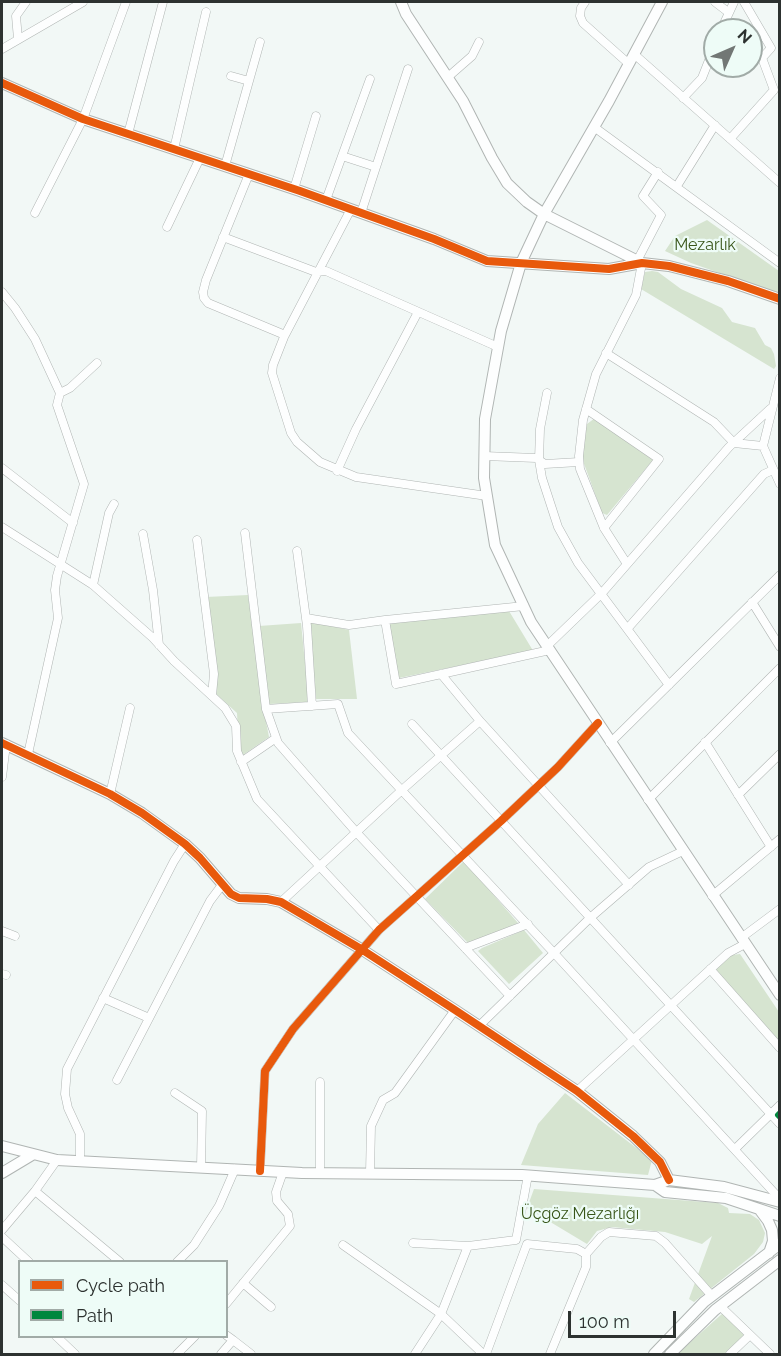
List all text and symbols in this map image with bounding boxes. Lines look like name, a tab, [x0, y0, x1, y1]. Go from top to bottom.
north arrow	[703, 18, 763, 78]
text: N	[734, 25, 756, 47]
park label: Mezarlık	[674, 235, 736, 255]
park label: Üçgöz Mezarlığı	[521, 1204, 639, 1224]
legend	[18, 1260, 228, 1338]
text: Cycle path	[76, 1275, 165, 1296]
scale bar	[571, 1299, 679, 1337]
text: Path	[76, 1305, 113, 1326]
text: 100 m	[579, 1311, 630, 1332]

